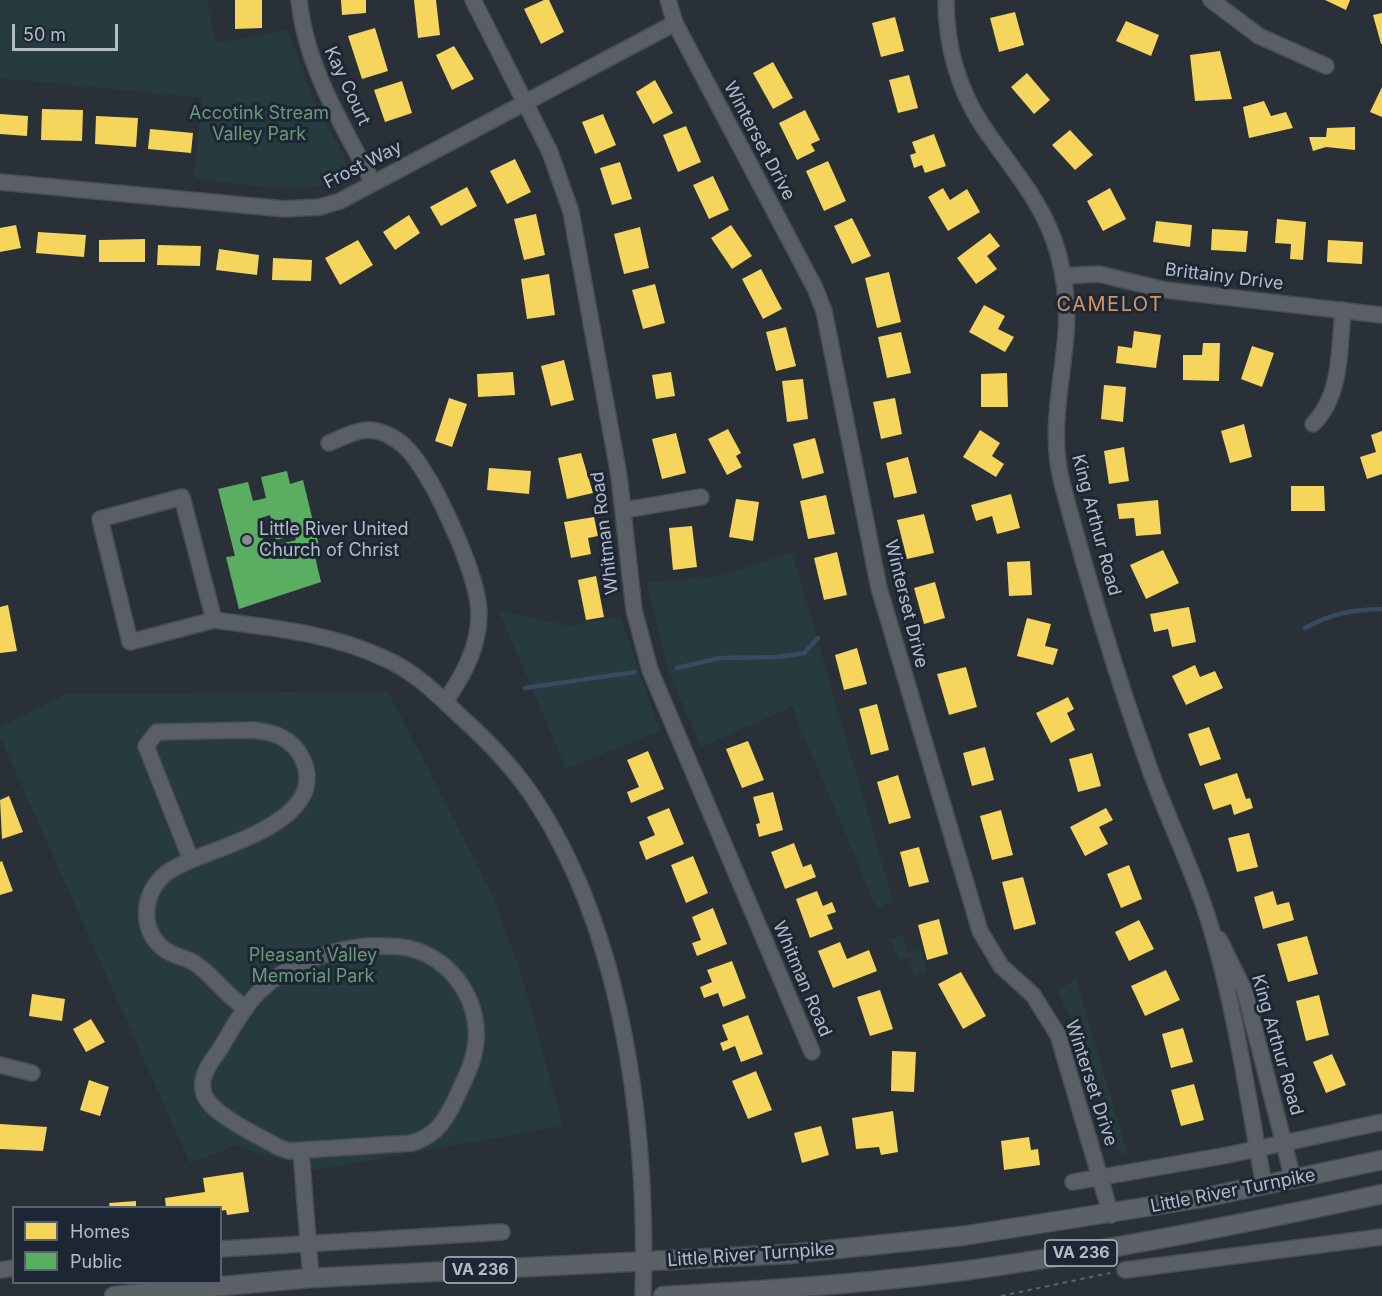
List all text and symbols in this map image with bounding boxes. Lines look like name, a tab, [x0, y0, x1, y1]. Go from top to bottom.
scale bar	[15, 12, 122, 50]
text: 50 m	[23, 24, 66, 45]
street label: Kay Court	[319, 43, 375, 129]
street label: Winterset Drive	[719, 78, 799, 204]
park label: Accotink Stream Valley Park	[189, 103, 329, 146]
street label: Frost Way	[320, 136, 406, 194]
street label: Brittainy Drive	[1163, 259, 1285, 295]
district label: CAMELOT	[1057, 293, 1163, 317]
street label: King Arthur Road	[1067, 452, 1125, 598]
street label: Whitman Road	[587, 470, 623, 596]
place label: Little River United Church of Christ	[259, 519, 408, 562]
marker: Little River United Church of Christ	[240, 533, 254, 547]
street label: Winterset Drive	[880, 538, 932, 670]
street label: Whitman Road	[768, 918, 836, 1040]
park label: Pleasant Valley Memorial Park	[249, 945, 377, 988]
street label: King Arthur Road	[1247, 972, 1307, 1118]
street label: Winterset Drive	[1060, 1017, 1122, 1149]
street label: Little River Turnpike	[1149, 1164, 1317, 1218]
legend	[12, 1206, 222, 1284]
text: Homes	[70, 1221, 130, 1242]
street label: Little River Turnpike	[667, 1238, 835, 1272]
road number: VA 236	[1045, 1240, 1117, 1266]
text: Public	[70, 1251, 122, 1272]
road number: VA 236	[444, 1257, 516, 1283]

